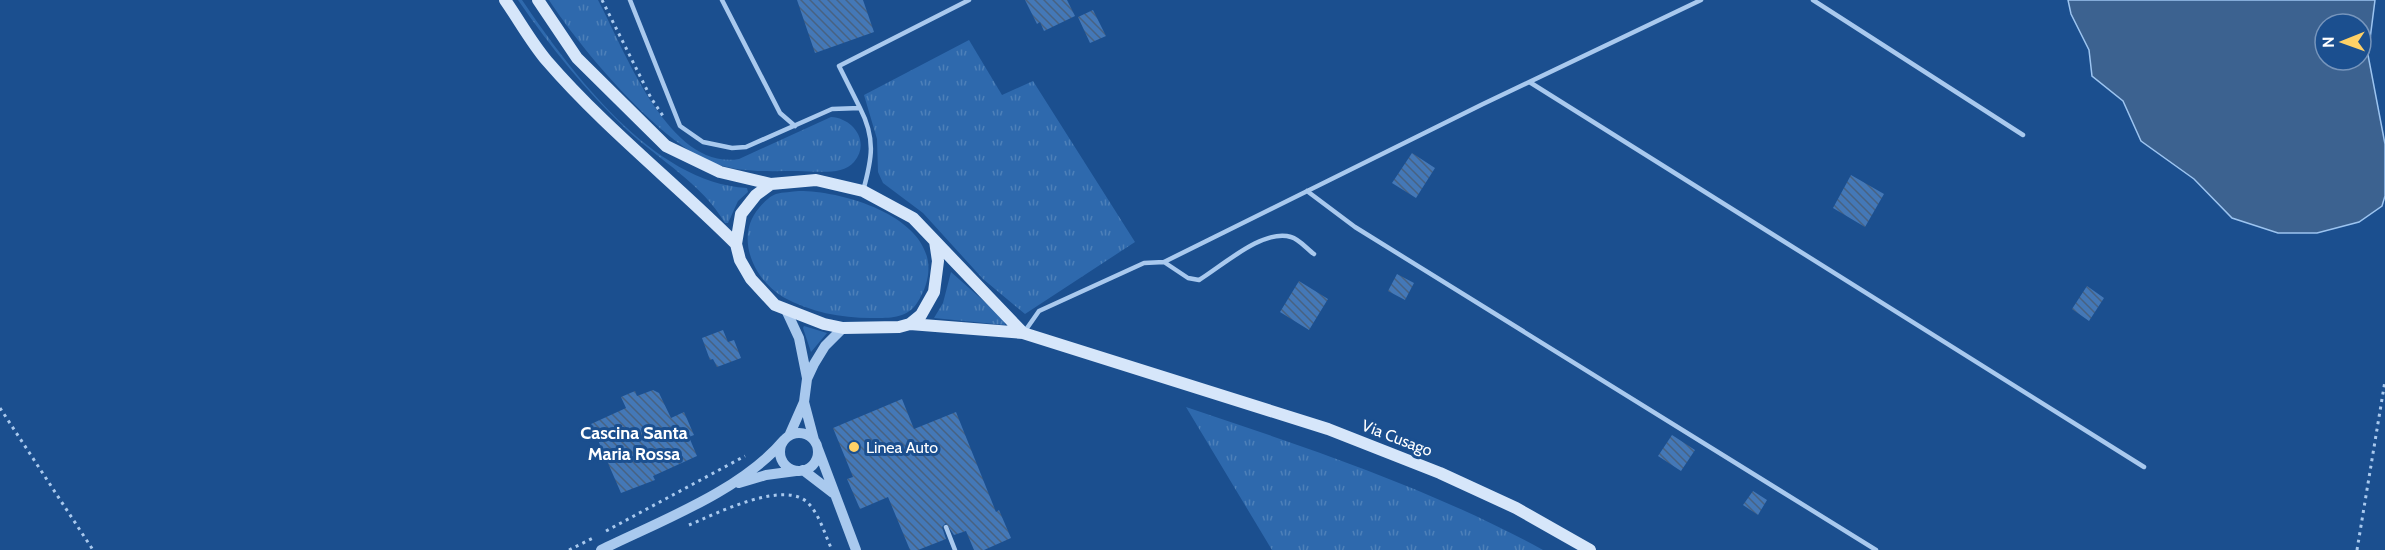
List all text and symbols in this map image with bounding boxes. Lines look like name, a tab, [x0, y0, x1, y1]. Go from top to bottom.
north arrow	[2313, 12, 2373, 72]
text: N	[2319, 36, 2338, 48]
street label: Via Cusago	[1359, 416, 1435, 460]
district label: Cascina Santa Maria Rossa	[580, 422, 688, 465]
place label: Linea Auto	[866, 438, 938, 457]
marker: Linea Auto	[847, 440, 861, 454]

